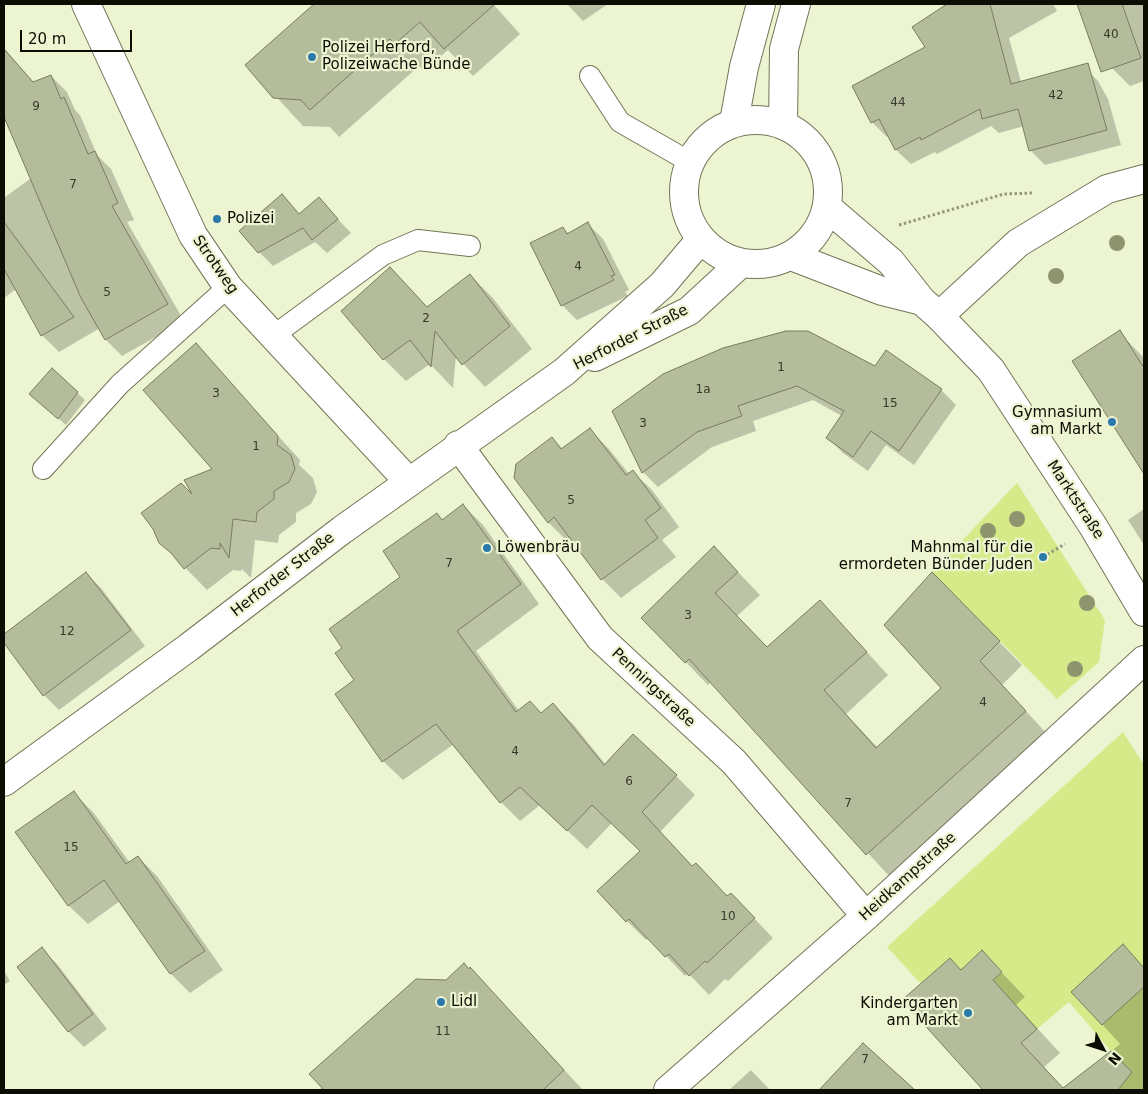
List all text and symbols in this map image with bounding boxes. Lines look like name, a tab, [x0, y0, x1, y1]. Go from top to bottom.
scale bar	[22, 20, 135, 52]
house number: 40	[1103, 28, 1119, 42]
text: 20 m	[28, 30, 66, 48]
place label: Polizei Herford, Polizeiwache Bünde	[322, 39, 471, 74]
marker: Polizei Herford, Polizeiwache Bünde	[306, 51, 318, 63]
house number: 42	[1048, 89, 1064, 103]
house number: 44	[890, 96, 906, 110]
house number: 9	[32, 100, 40, 114]
house number: 7	[69, 178, 77, 192]
place label: Polizei	[227, 210, 274, 228]
marker: Polizei	[211, 213, 223, 225]
street label: Strotweg	[188, 232, 242, 298]
house number: 4	[574, 260, 582, 274]
house number: 5	[103, 286, 111, 300]
street label: Herforder Straße	[571, 301, 691, 375]
house number: 2	[422, 312, 430, 326]
house number: 1	[777, 361, 785, 375]
house number: 1a	[696, 383, 710, 397]
house number: 3	[212, 387, 220, 401]
house number: 15	[882, 397, 898, 411]
place label: Gymnasium am Markt	[1012, 404, 1102, 439]
marker: Gymnasium am Markt	[1106, 416, 1118, 428]
house number: 3	[639, 417, 647, 431]
house number: 1	[252, 440, 260, 454]
street label: Marktstraße	[1043, 457, 1107, 543]
house number: 5	[567, 494, 575, 508]
street label: Herforder Straße	[228, 529, 338, 621]
place label: Löwenbräu	[497, 539, 580, 557]
place label: Mahnmal für die ermordeten Bünder Juden	[839, 539, 1033, 574]
marker: Löwenbräu	[481, 542, 493, 554]
marker: Mahnmal für die ermordeten Bünder Juden	[1037, 551, 1049, 563]
house number: 7	[445, 557, 453, 571]
house number: 3	[684, 609, 692, 623]
house number: 12	[59, 625, 75, 639]
street label: Penningstraße	[607, 645, 699, 731]
house number: 4	[979, 696, 987, 710]
house number: 4	[511, 745, 519, 759]
house number: 6	[625, 775, 633, 789]
house number: 7	[844, 797, 852, 811]
street label: Heidkampstraße	[856, 829, 960, 925]
house number: 15	[63, 841, 79, 855]
house number: 10	[720, 910, 736, 924]
place label: Lidl	[451, 993, 477, 1011]
place label: Kindergarten am Markt	[860, 995, 958, 1030]
marker: Lidl	[435, 996, 447, 1008]
marker: Kindergarten am Markt	[962, 1007, 974, 1019]
north arrow	[1078, 1024, 1128, 1074]
house number: 11	[435, 1025, 451, 1039]
text: N	[1105, 1049, 1124, 1068]
house number: 7	[861, 1053, 869, 1067]

